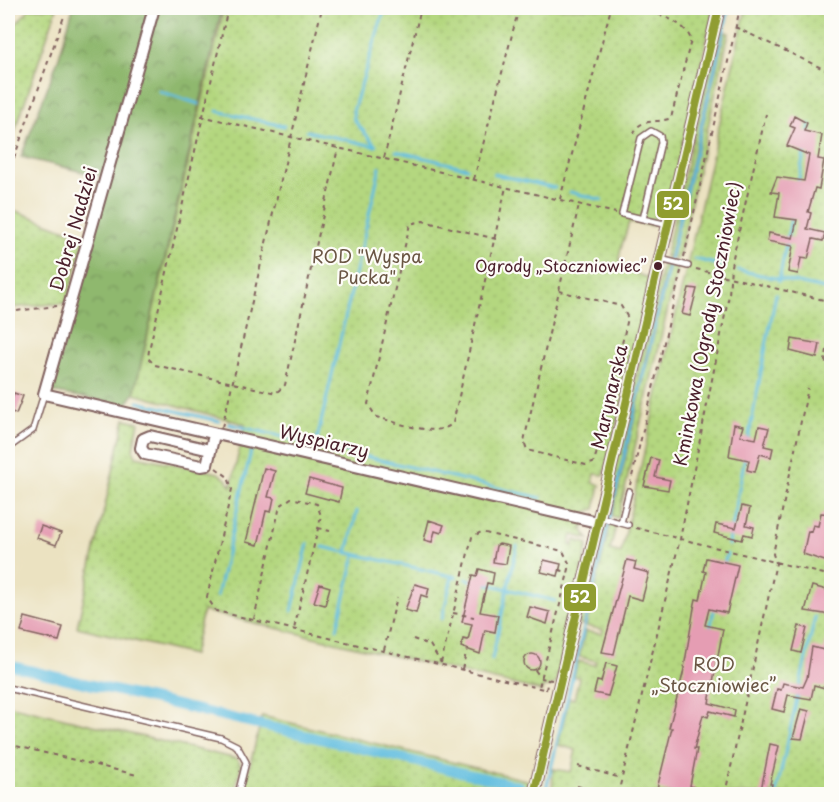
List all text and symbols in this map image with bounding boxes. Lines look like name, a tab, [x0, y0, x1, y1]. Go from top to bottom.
street label: Dobrej Nadziei	[42, 163, 103, 294]
street label: Kminkowa (Ogrody Stoczniowiec)	[666, 179, 747, 468]
line badge: 52	[656, 190, 690, 219]
text: 52	[663, 191, 683, 215]
park label: ROD "Wyspa Pucka"	[312, 242, 422, 290]
place label: Ogrody „Stoczniowiec”	[475, 253, 647, 277]
marker: Ogrody „Stoczniowiec”	[652, 260, 664, 272]
street label: Marynarska	[583, 341, 634, 452]
street label: Wyspiarzy	[277, 417, 372, 464]
line badge: 52	[563, 583, 597, 612]
text: 52	[570, 584, 590, 608]
park label: ROD „Stoczniowiec”	[652, 650, 776, 698]

